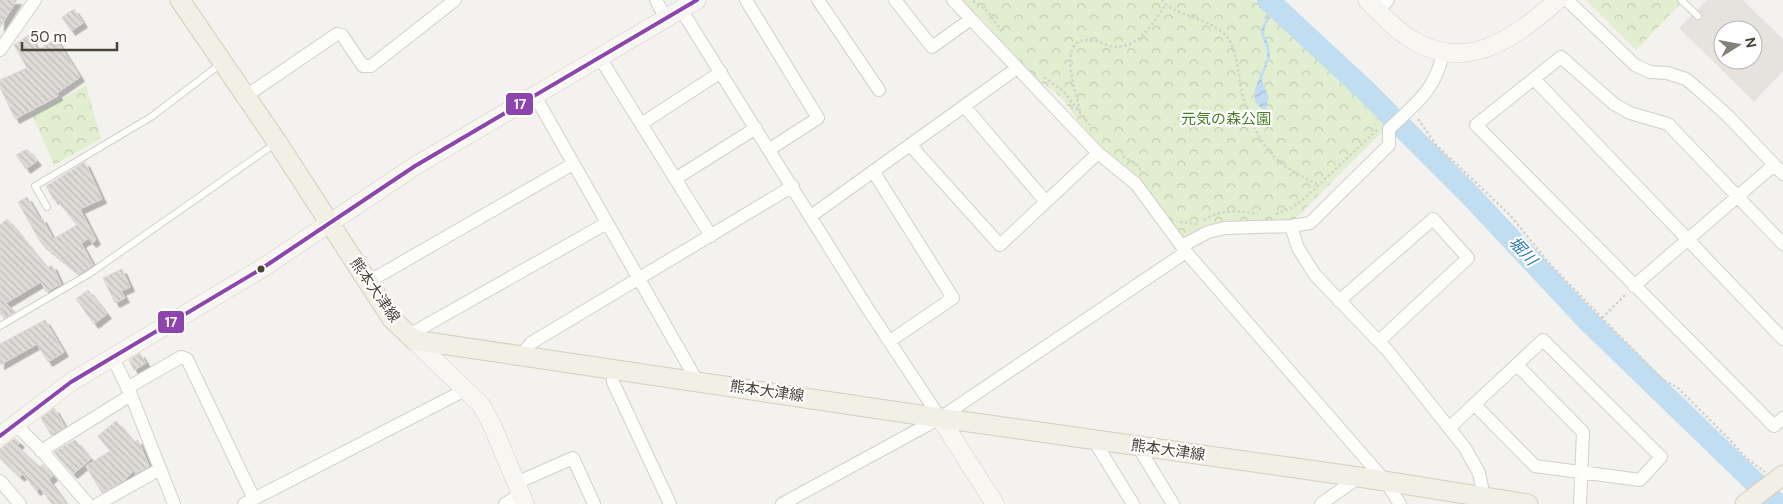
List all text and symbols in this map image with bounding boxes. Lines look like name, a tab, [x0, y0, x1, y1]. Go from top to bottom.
scale bar	[22, 20, 118, 52]
north arrow	[1713, 20, 1763, 70]
text: 50 m	[30, 27, 67, 47]
text: N	[1741, 36, 1761, 49]
line badge: 17	[505, 92, 534, 116]
text: 17	[514, 95, 527, 113]
park label: 元気の森公園	[1181, 109, 1271, 129]
water label: 堀川	[1504, 232, 1543, 271]
street label: 熊本大津線	[345, 254, 405, 326]
unlabelled marker	[256, 264, 266, 274]
line badge: 17	[157, 310, 185, 334]
text: 17	[165, 313, 178, 331]
street label: 熊本大津線	[728, 376, 806, 406]
street label: 熊本大津線	[1129, 435, 1207, 465]

